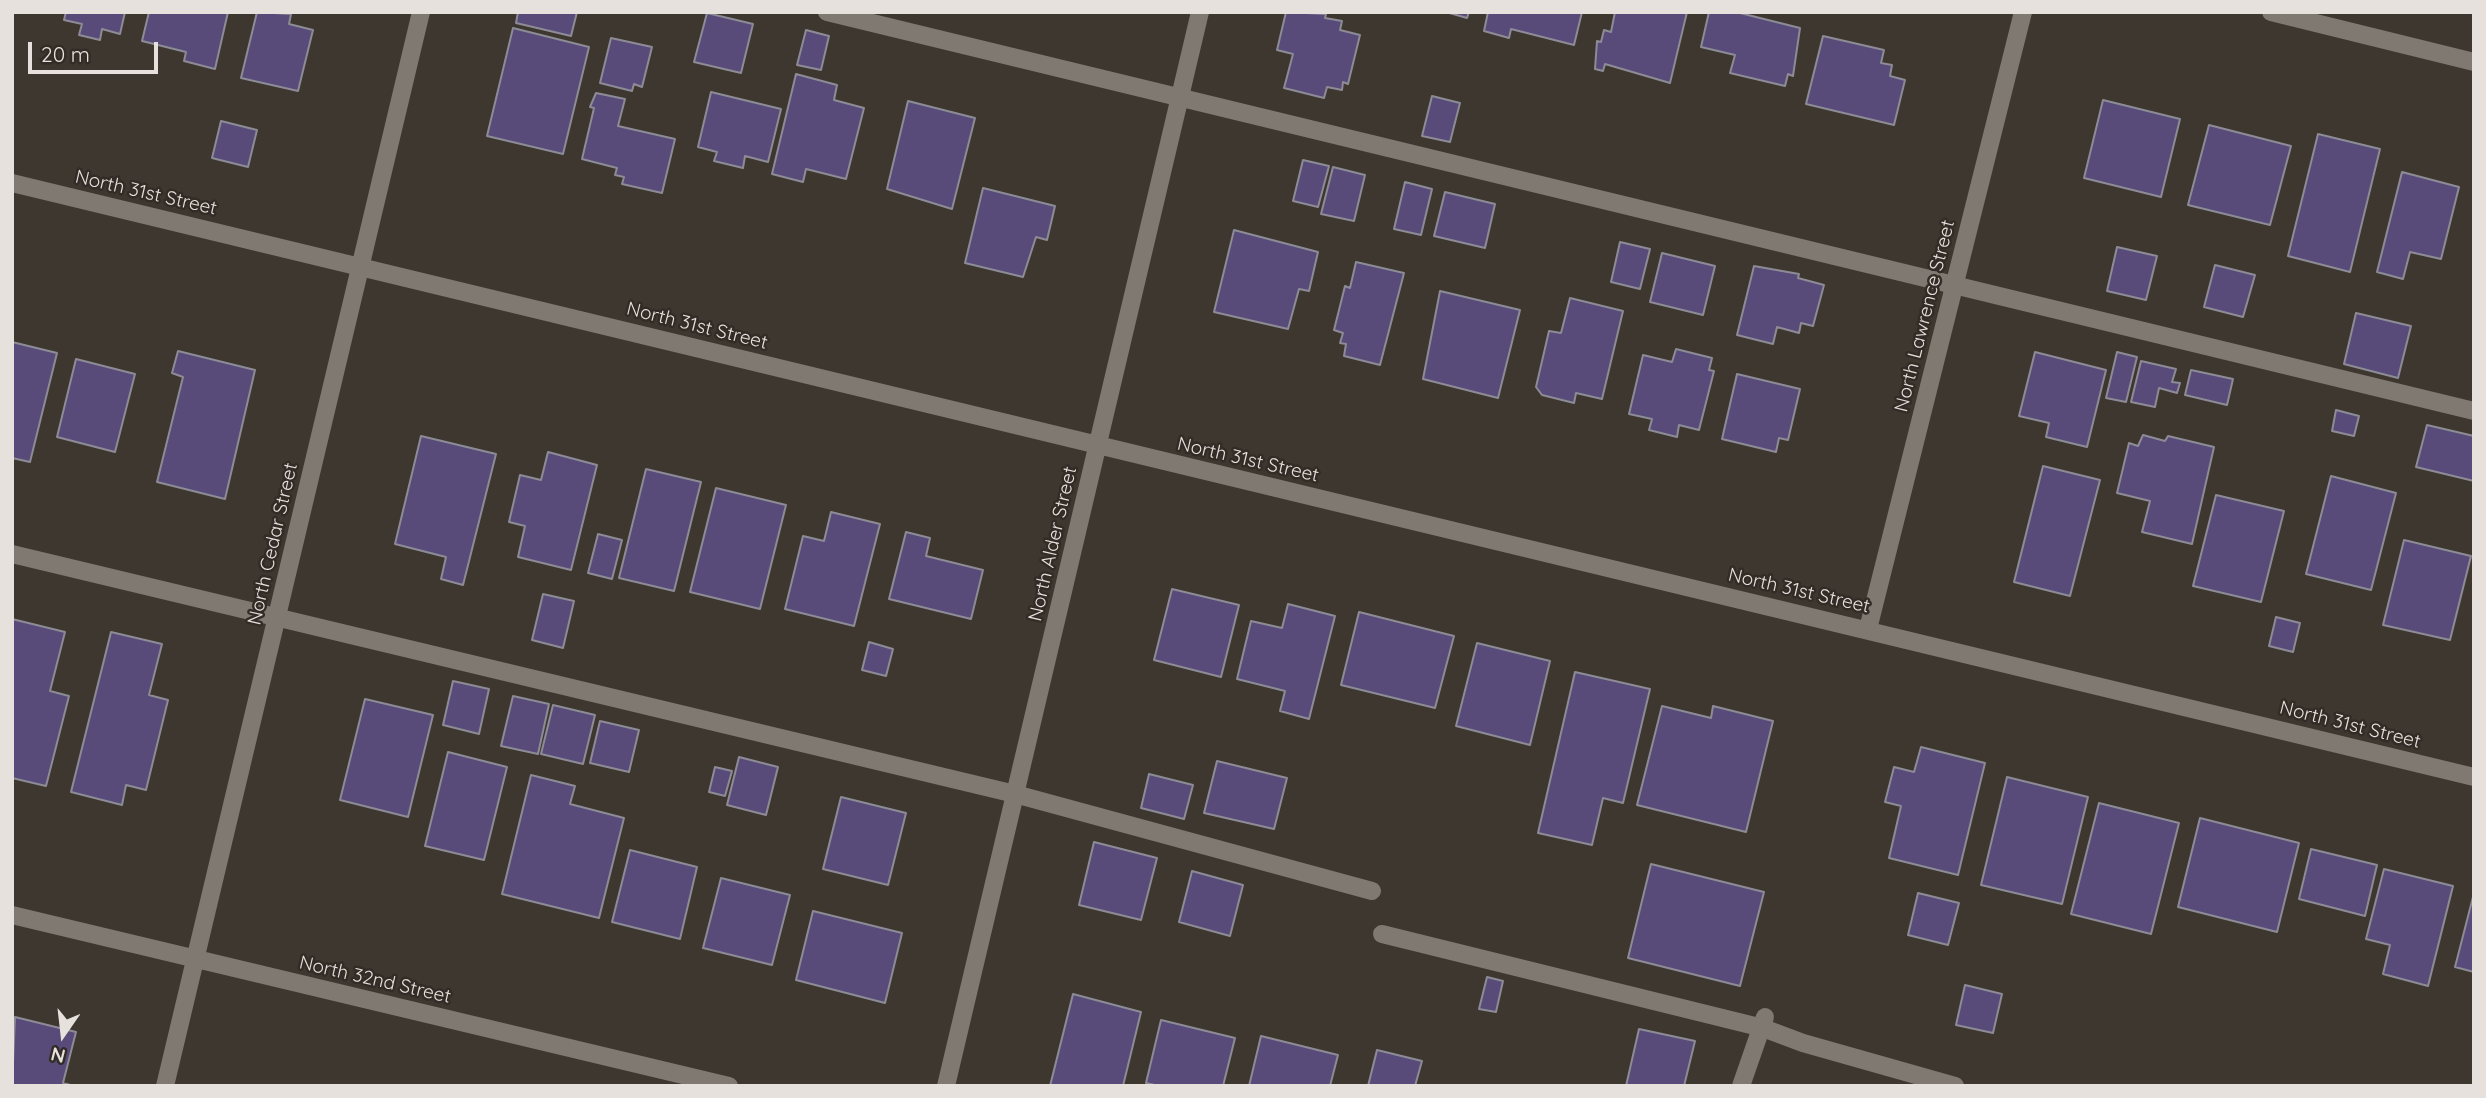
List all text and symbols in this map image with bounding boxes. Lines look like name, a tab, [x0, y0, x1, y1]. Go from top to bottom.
scale bar	[32, 28, 161, 72]
text: 20 m	[41, 41, 90, 67]
street label: North 31st Street	[73, 166, 219, 220]
street label: North Lawrence Street	[1890, 218, 1960, 414]
street label: North 31st Street	[624, 297, 770, 355]
street label: North 31st Street	[1175, 433, 1321, 487]
street label: North Cedar Street	[243, 461, 303, 627]
street label: North Alder Street	[1024, 464, 1082, 624]
street label: North 31st Street	[1726, 564, 1872, 618]
street label: North 31st Street	[2277, 696, 2423, 754]
street label: North 32nd Street	[297, 951, 453, 1009]
north arrow	[28, 1000, 98, 1070]
text: N	[48, 1042, 68, 1069]

